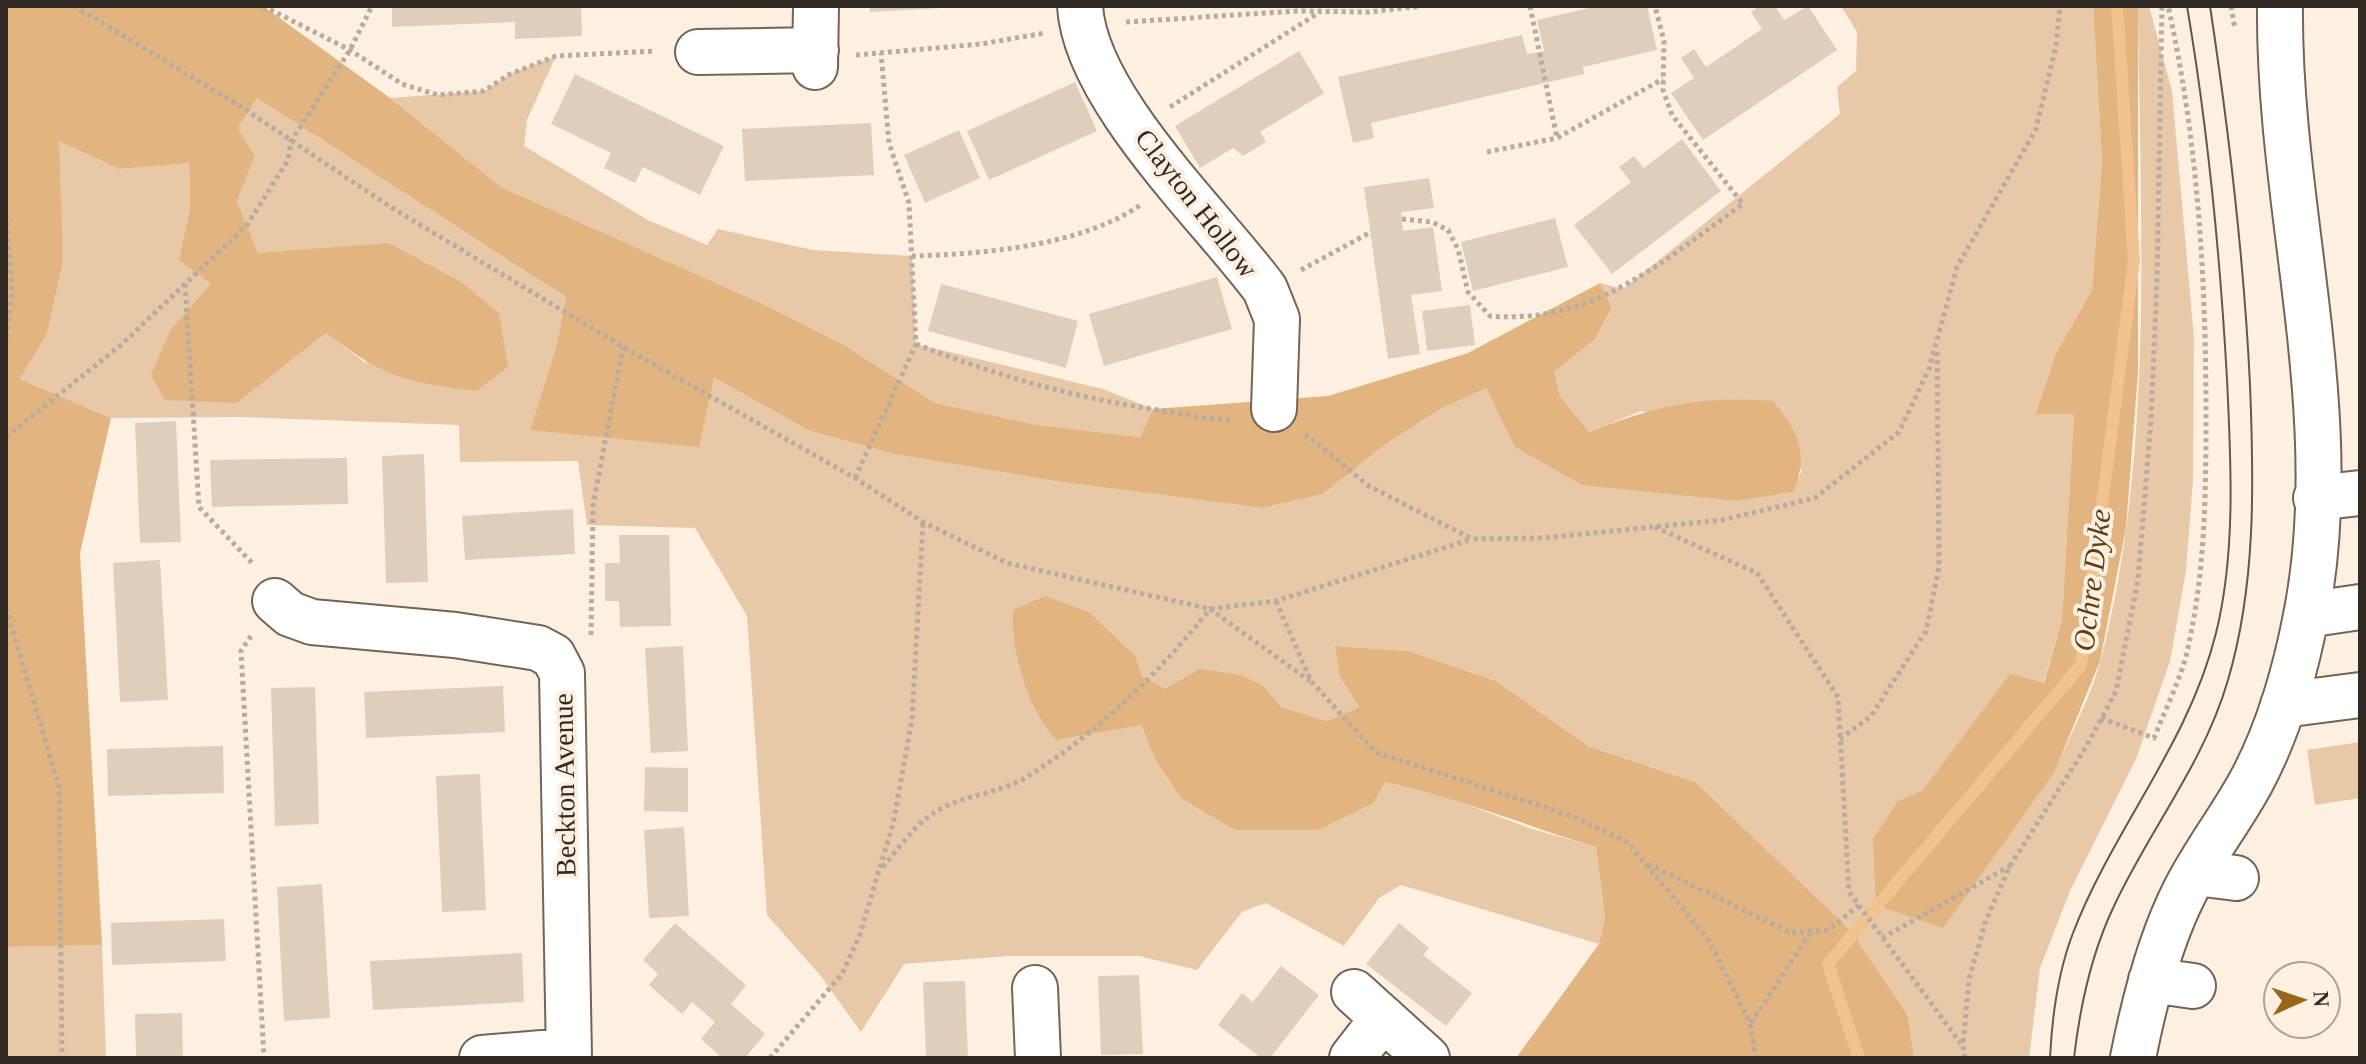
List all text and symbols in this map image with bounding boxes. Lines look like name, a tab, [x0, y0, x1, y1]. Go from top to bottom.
street label: Clayton Hollow	[1129, 123, 1265, 284]
water label: Ochre Dyke	[2066, 507, 2117, 653]
street label: Beckton Avenue	[547, 693, 582, 877]
north arrow	[2262, 960, 2342, 1040]
text: N	[2309, 990, 2334, 1008]

